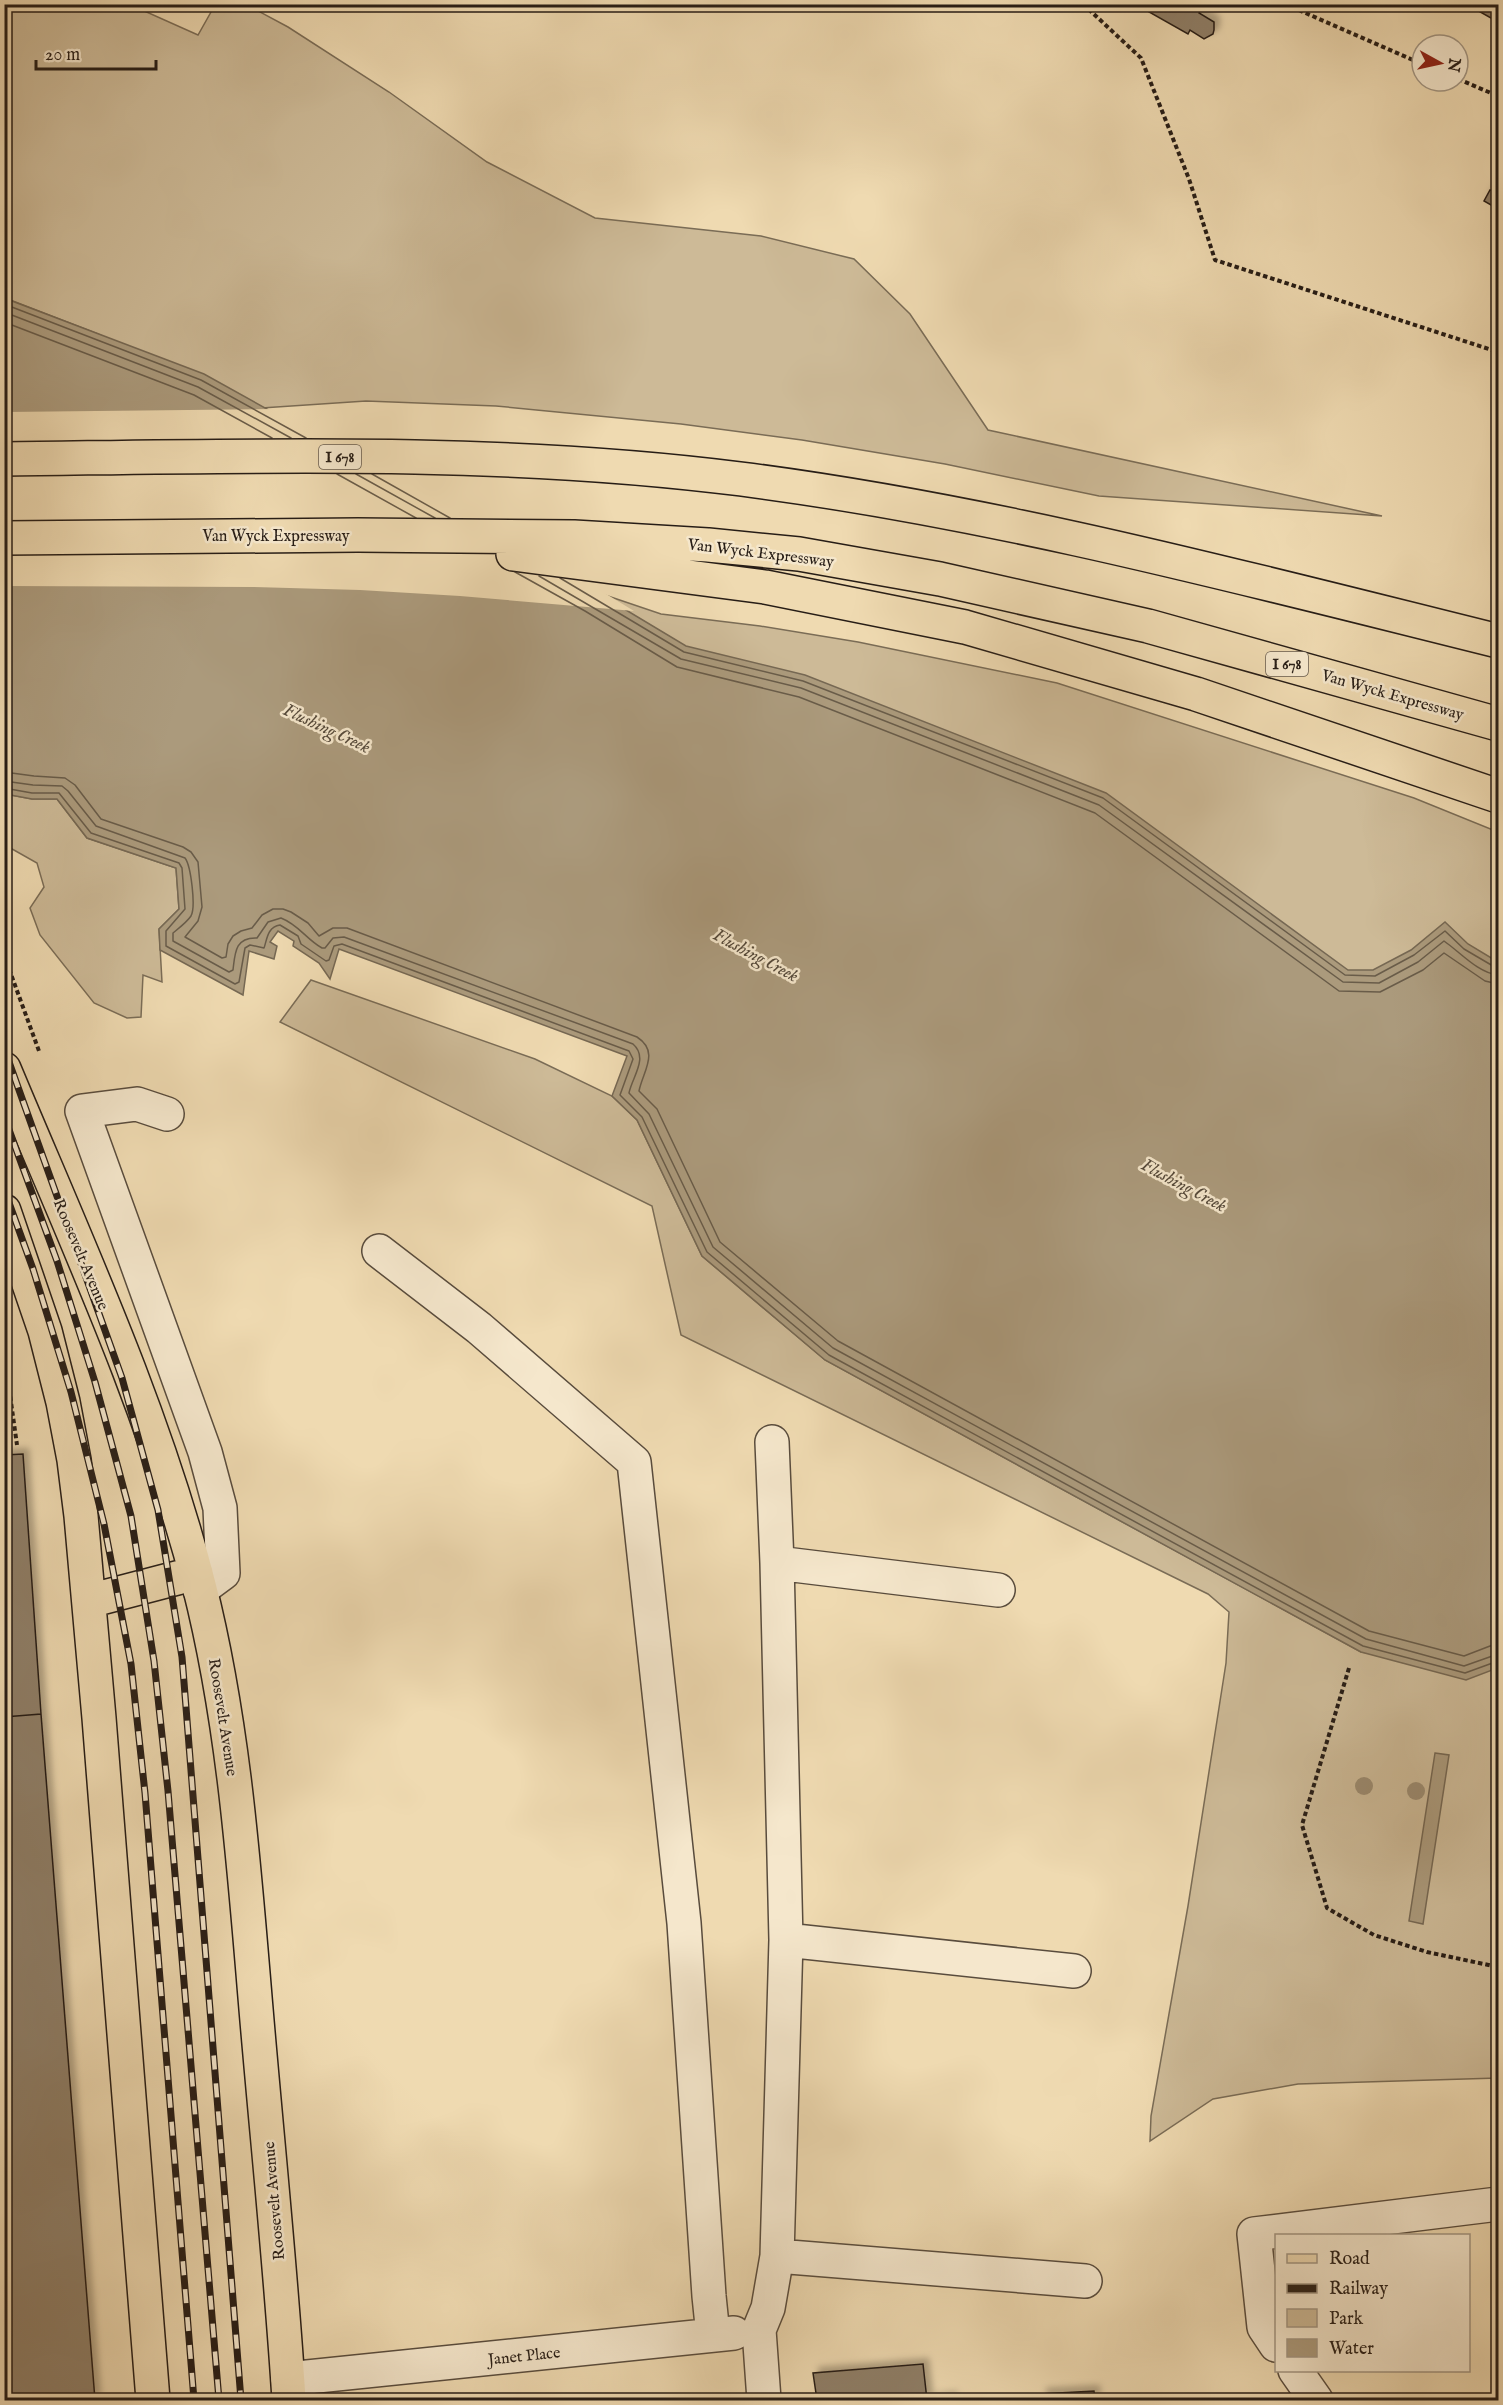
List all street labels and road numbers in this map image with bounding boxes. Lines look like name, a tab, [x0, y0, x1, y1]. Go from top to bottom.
road number: I 678	[319, 445, 361, 469]
street label: Van Wyck Expressway	[201, 527, 350, 547]
street label: Van Wyck Expressway	[686, 535, 835, 573]
road number: I 678	[1266, 652, 1308, 676]
street label: Van Wyck Expressway	[1318, 666, 1466, 726]
street label: Roosevelt Avenue	[48, 1196, 113, 1313]
street label: Roosevelt Avenue	[203, 1657, 241, 1778]
street label: Roosevelt Avenue	[260, 2141, 290, 2261]
street label: Janet Place	[485, 2343, 561, 2371]

